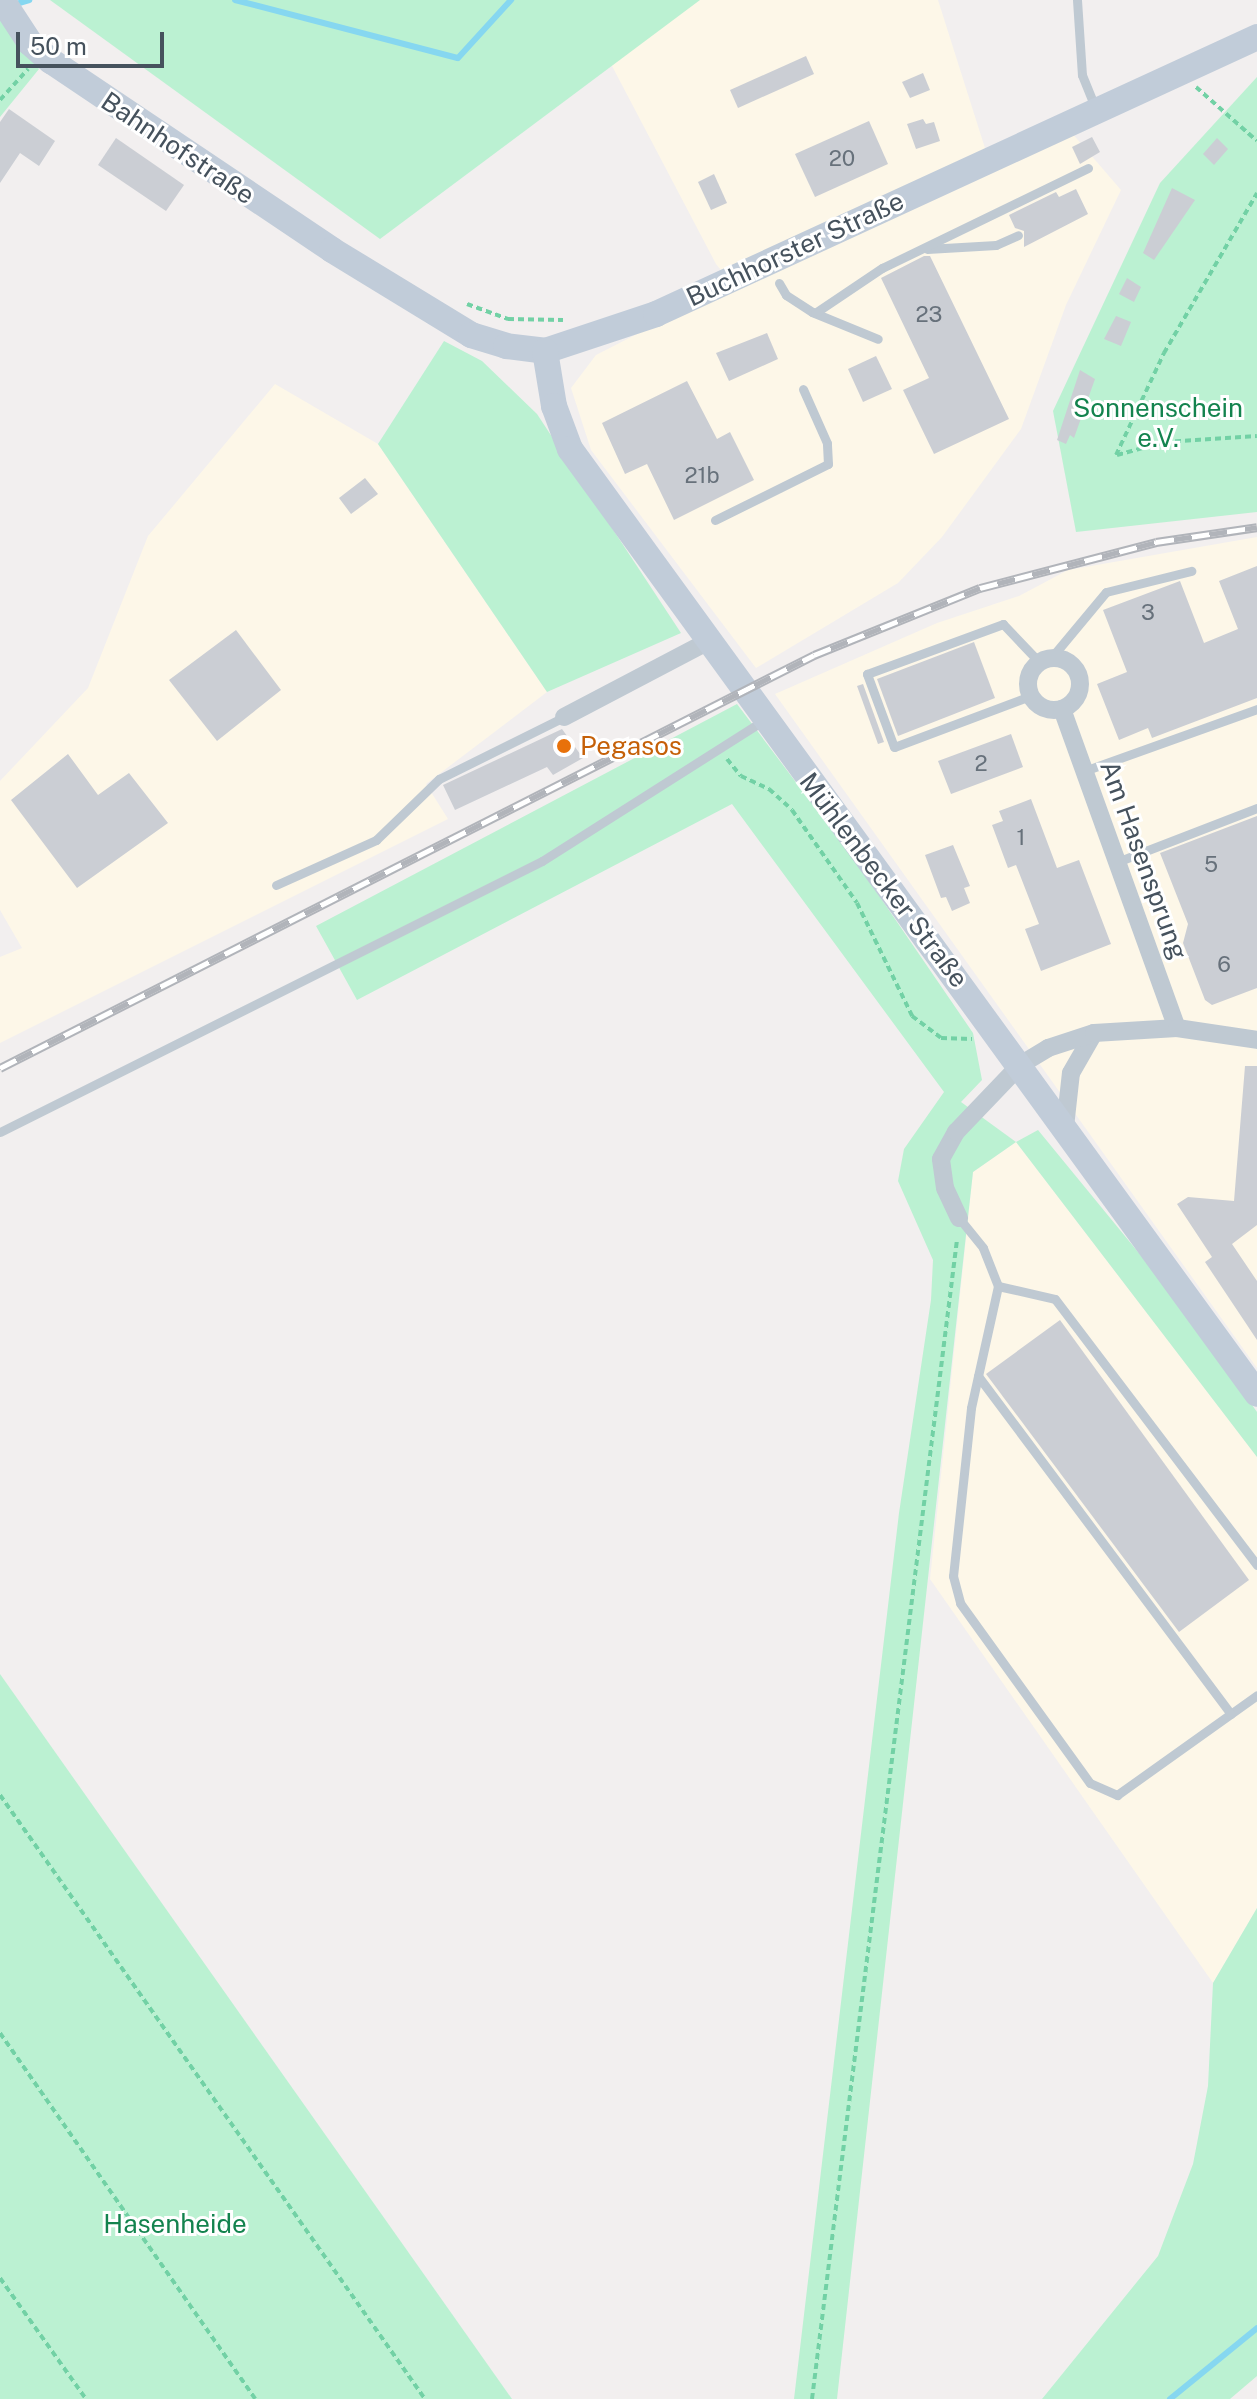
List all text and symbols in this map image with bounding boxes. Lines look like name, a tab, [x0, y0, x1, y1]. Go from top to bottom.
scale bar	[20, 16, 168, 66]
text: 50 m	[30, 32, 87, 60]
street label: Bahnhofstraße	[95, 85, 261, 211]
house number: 20	[829, 146, 855, 172]
street label: Buchhorster Straße	[681, 185, 909, 313]
house number: 23	[916, 302, 942, 328]
park label: Sonnenschein e.V.	[1073, 392, 1243, 454]
house number: 21b	[684, 463, 720, 489]
house number: 3	[1141, 600, 1155, 626]
place label: Pegasos	[580, 730, 682, 762]
marker: Pegasos	[555, 737, 573, 755]
house number: 2	[974, 751, 988, 777]
street label: Am Hasensprung	[1094, 756, 1194, 964]
street label: Mühlenbecker Straße	[793, 766, 975, 994]
house number: 1	[1017, 825, 1025, 851]
house number: 5	[1204, 852, 1218, 878]
house number: 6	[1217, 952, 1231, 978]
park label: Hasenheide	[103, 2208, 247, 2240]

